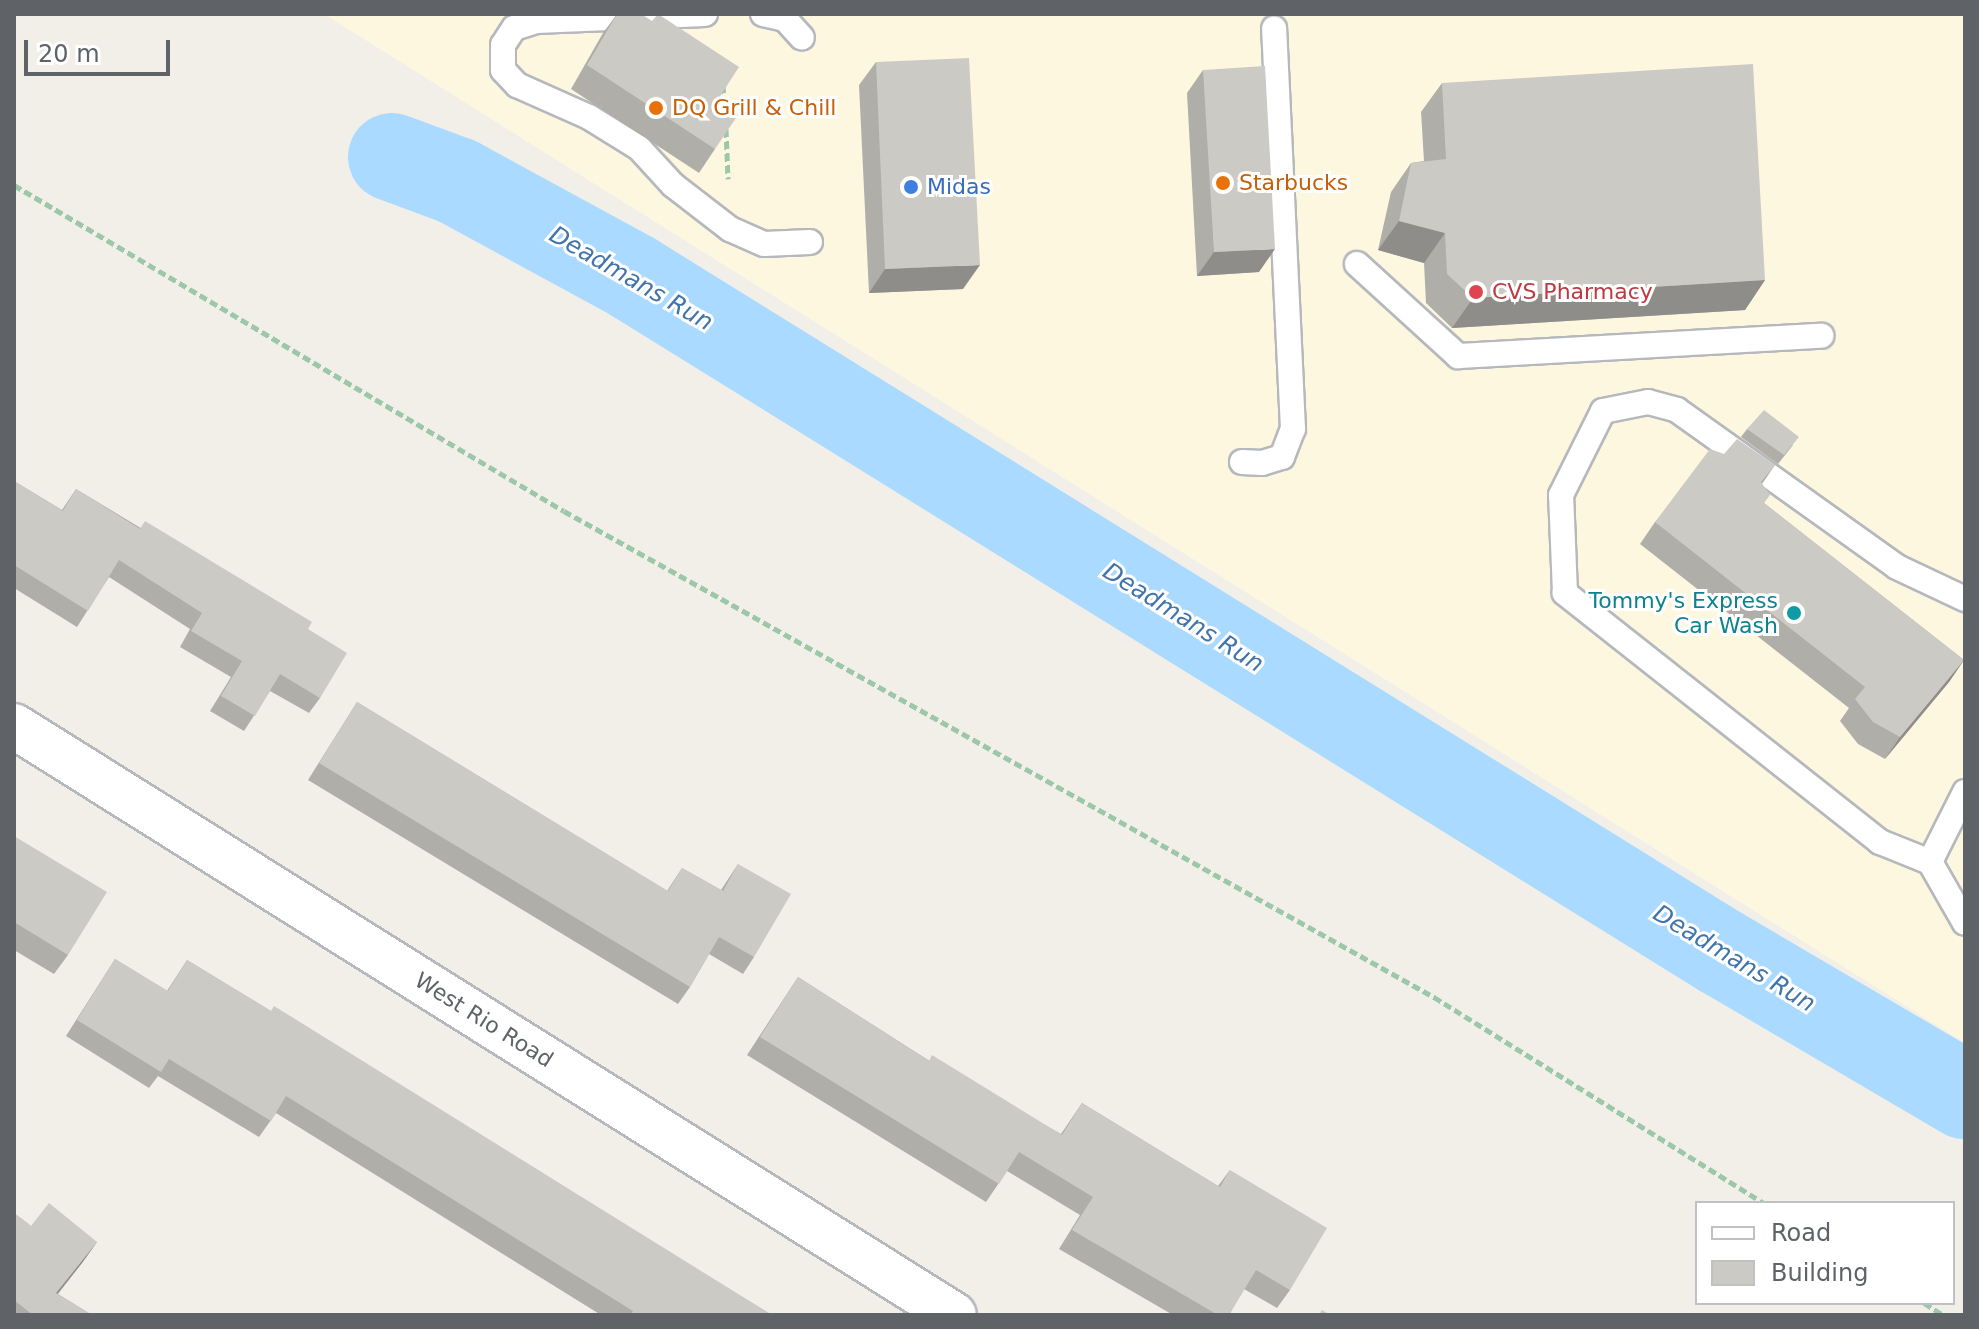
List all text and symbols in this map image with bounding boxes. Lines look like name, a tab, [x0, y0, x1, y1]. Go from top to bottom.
scale bar	[28, 24, 174, 74]
text: 20 m	[38, 40, 100, 68]
place label: DQ Grill & Chill	[672, 95, 836, 121]
marker: DQ Grill & Chill	[647, 99, 665, 117]
place label: Starbucks	[1239, 170, 1348, 196]
place label: Midas	[927, 174, 991, 200]
marker: Starbucks	[1214, 174, 1232, 192]
marker: Midas	[902, 178, 920, 196]
water label: Deadmans Run	[544, 221, 718, 337]
place label: CVS Pharmacy	[1492, 279, 1653, 305]
marker: CVS Pharmacy	[1467, 283, 1485, 301]
water label: Deadmans Run	[1097, 557, 1269, 679]
place label: Tommy's Express Car Wash	[1589, 587, 1778, 638]
marker: Tommy's Express Car Wash	[1785, 604, 1803, 622]
water label: Deadmans Run	[1648, 899, 1820, 1019]
street label: West Rio Road	[410, 967, 558, 1073]
legend	[1695, 1201, 1955, 1305]
text: Road	[1771, 1219, 1831, 1247]
text: Building	[1771, 1259, 1868, 1287]

